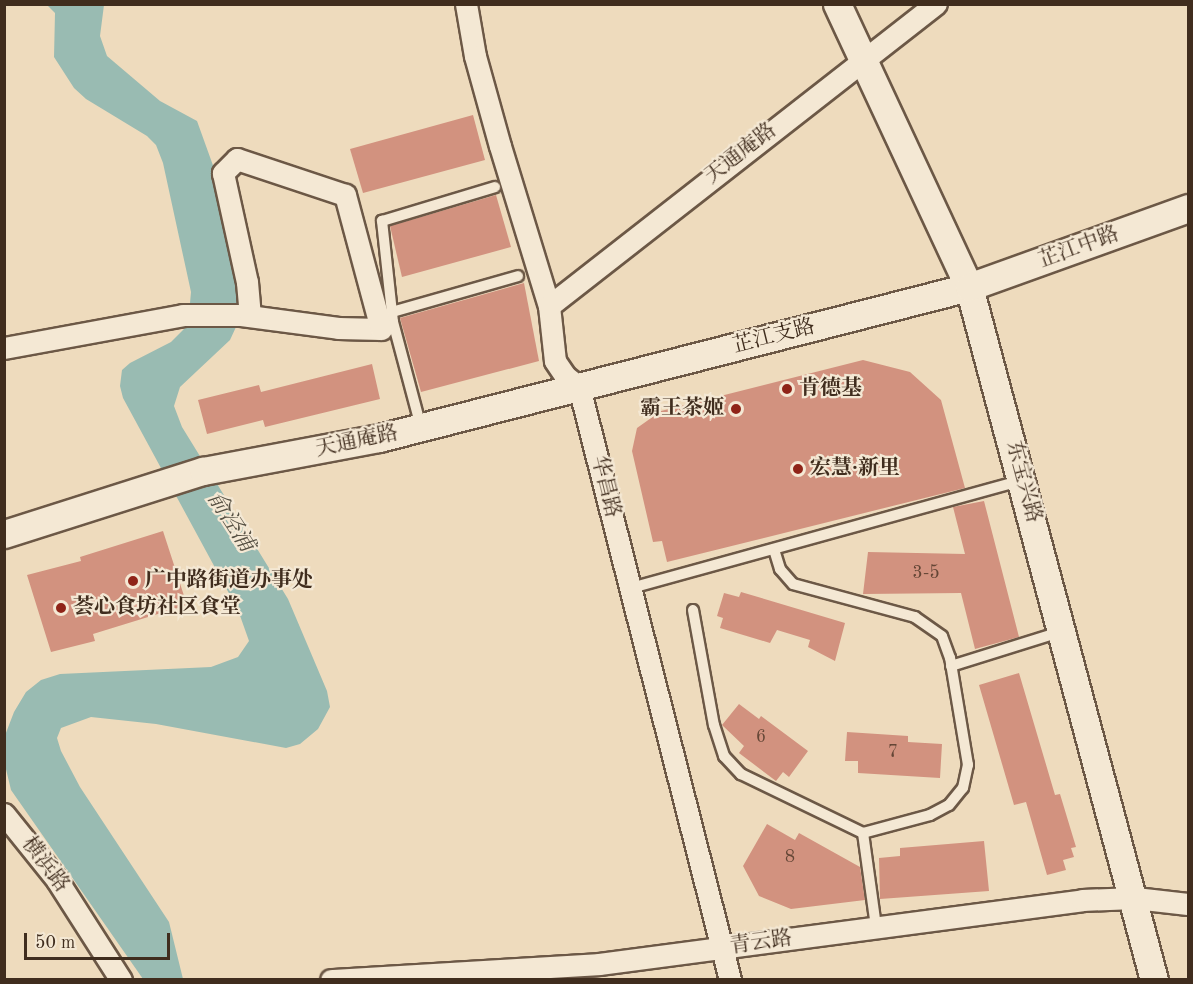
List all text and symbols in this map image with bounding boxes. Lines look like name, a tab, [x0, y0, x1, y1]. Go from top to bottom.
street label: 天通庵路	[700, 118, 782, 190]
street label: 芷江中路	[1035, 222, 1123, 274]
street label: 芷江支路	[730, 315, 818, 359]
place label: 肯德基	[799, 376, 862, 402]
marker: 肯德基	[780, 382, 794, 396]
place label: 霸王茶姬	[640, 396, 724, 422]
marker: 霸王茶姬	[729, 402, 743, 416]
street label: 天通庵路	[313, 421, 401, 463]
street label: 东宝兴路	[1000, 438, 1046, 526]
street label: 华昌路	[585, 453, 625, 521]
place label: 宏慧·新里	[810, 456, 900, 482]
marker: 宏慧·新里	[791, 462, 805, 476]
water label: 俞泾浦	[201, 487, 259, 557]
house number: 3-5	[912, 562, 940, 584]
place label: 广中路街道办事处	[145, 568, 313, 594]
marker: 广中路街道办事处	[126, 574, 140, 588]
place label: 荟心食坊社区食堂	[73, 595, 241, 621]
marker: 荟心食坊社区食堂	[54, 601, 68, 615]
house number: 6	[756, 726, 766, 748]
house number: 7	[888, 741, 898, 763]
street label: 横浜路	[16, 832, 74, 898]
house number: 8	[785, 846, 795, 868]
scale bar	[27, 921, 172, 959]
street label: 青云路	[728, 926, 794, 960]
text: 50 m	[35, 934, 75, 952]

